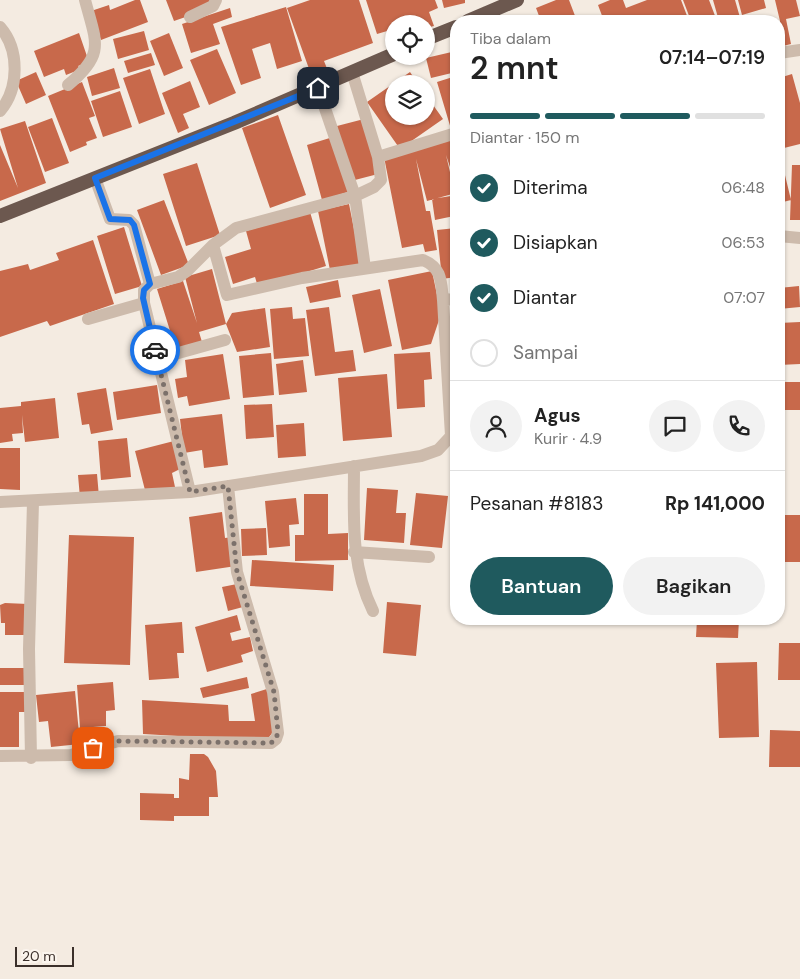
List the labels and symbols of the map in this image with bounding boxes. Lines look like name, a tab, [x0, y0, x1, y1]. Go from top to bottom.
pin	[297, 67, 339, 109]
courier	[130, 325, 180, 375]
pin	[72, 727, 114, 769]
scale bar	[15, 944, 74, 967]

